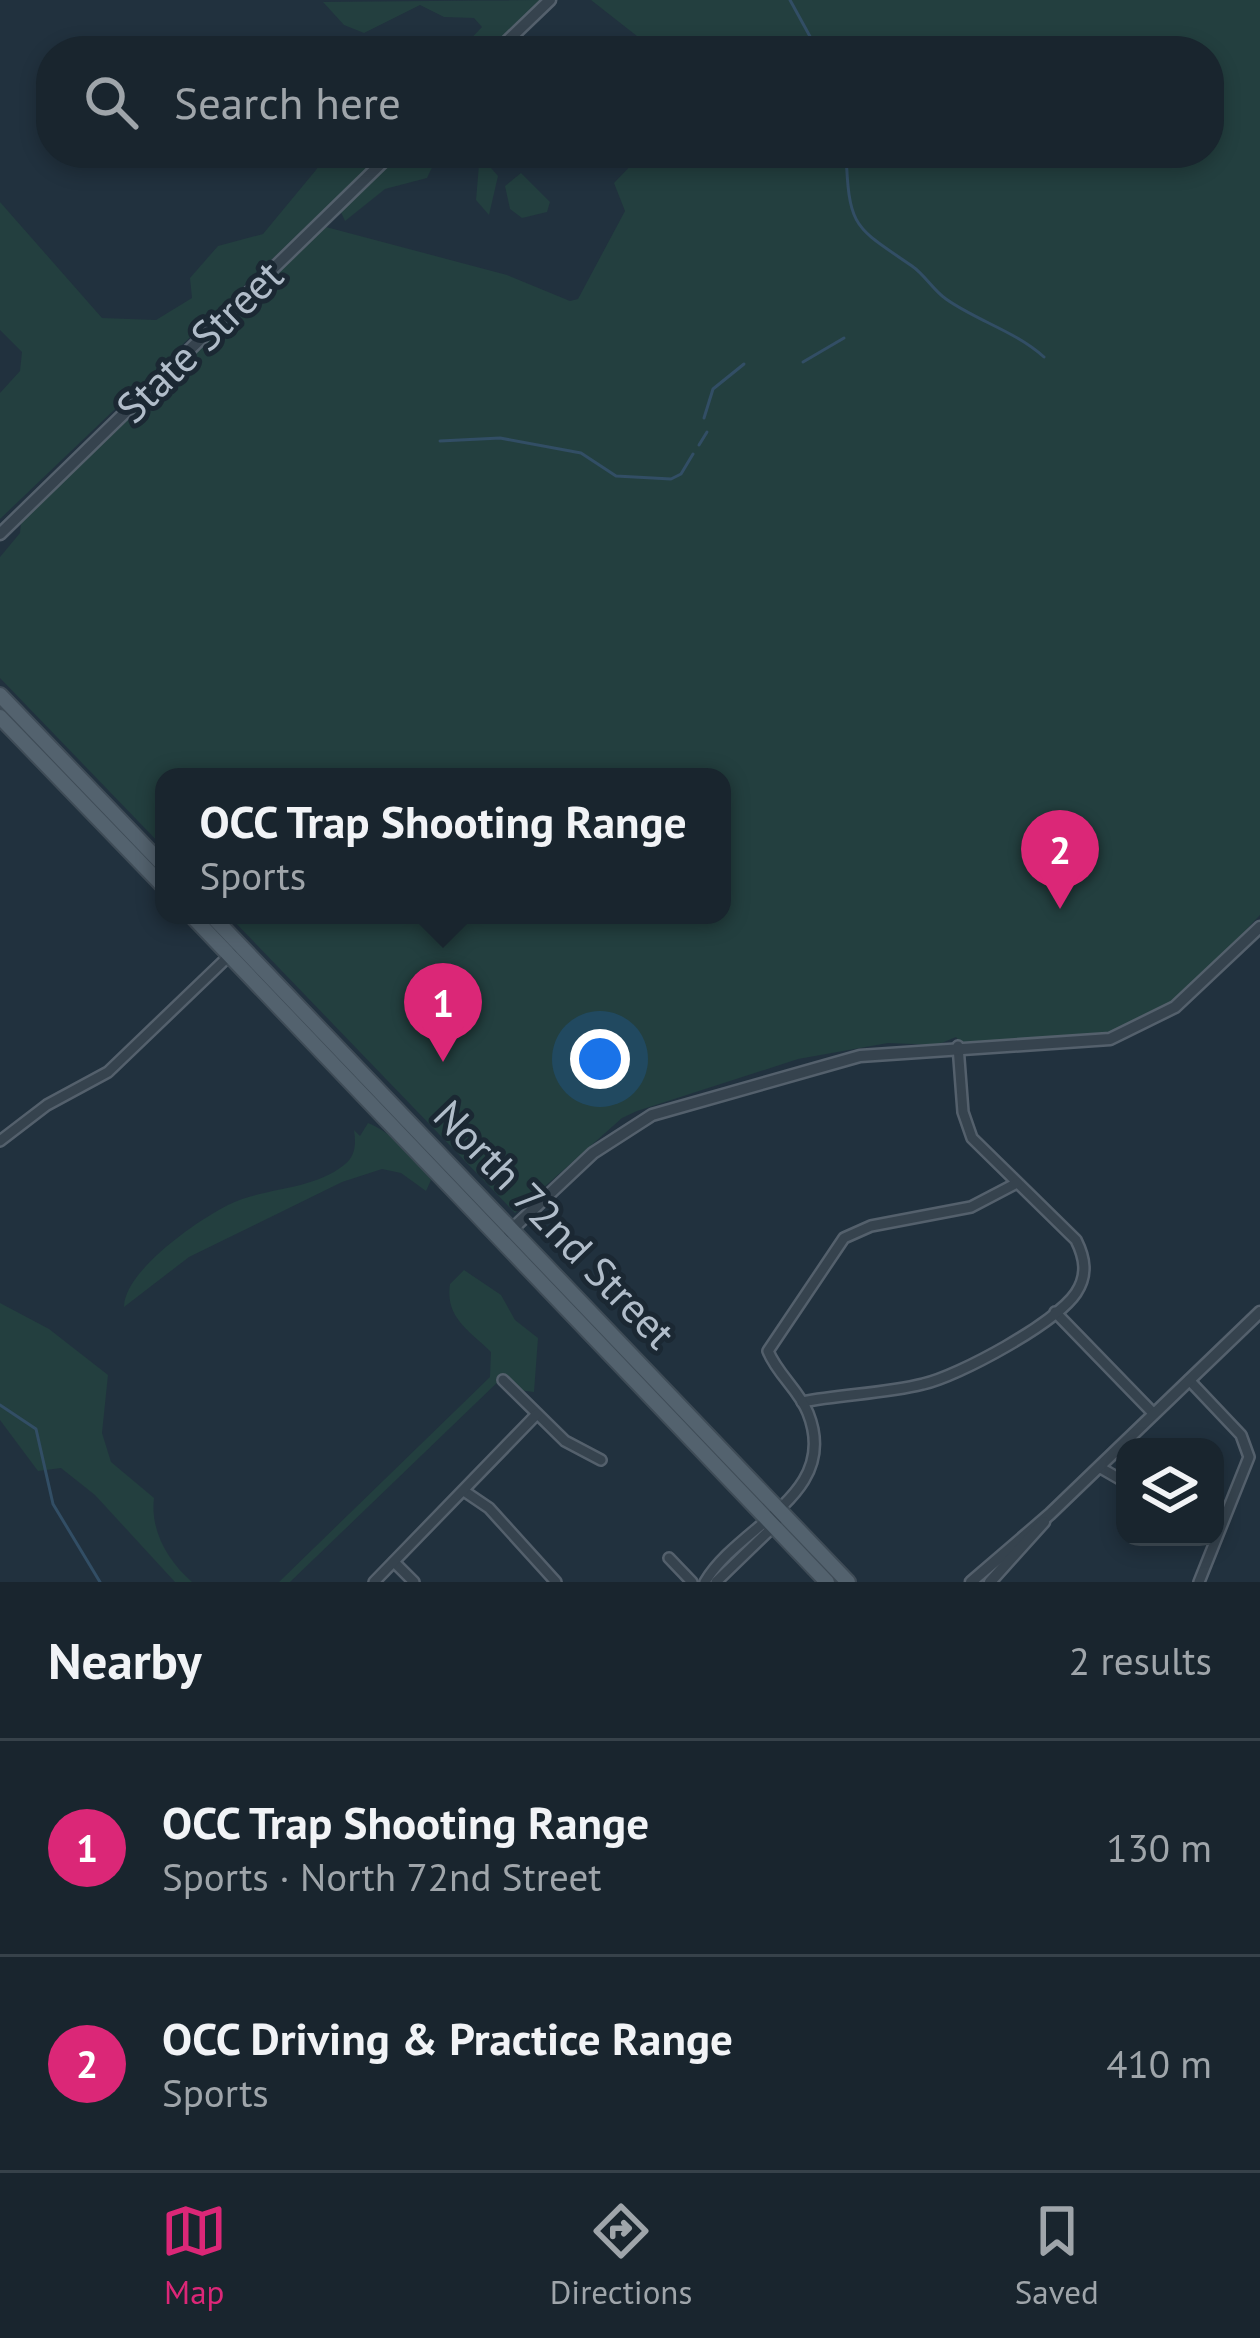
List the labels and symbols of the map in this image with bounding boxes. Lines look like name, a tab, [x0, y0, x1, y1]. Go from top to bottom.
street label: State Street	[104, 248, 294, 434]
pin: 2	[1021, 810, 1099, 909]
pin: 1	[404, 963, 482, 1062]
your location	[570, 1029, 630, 1089]
street label: North 72nd Street	[422, 1088, 688, 1360]

